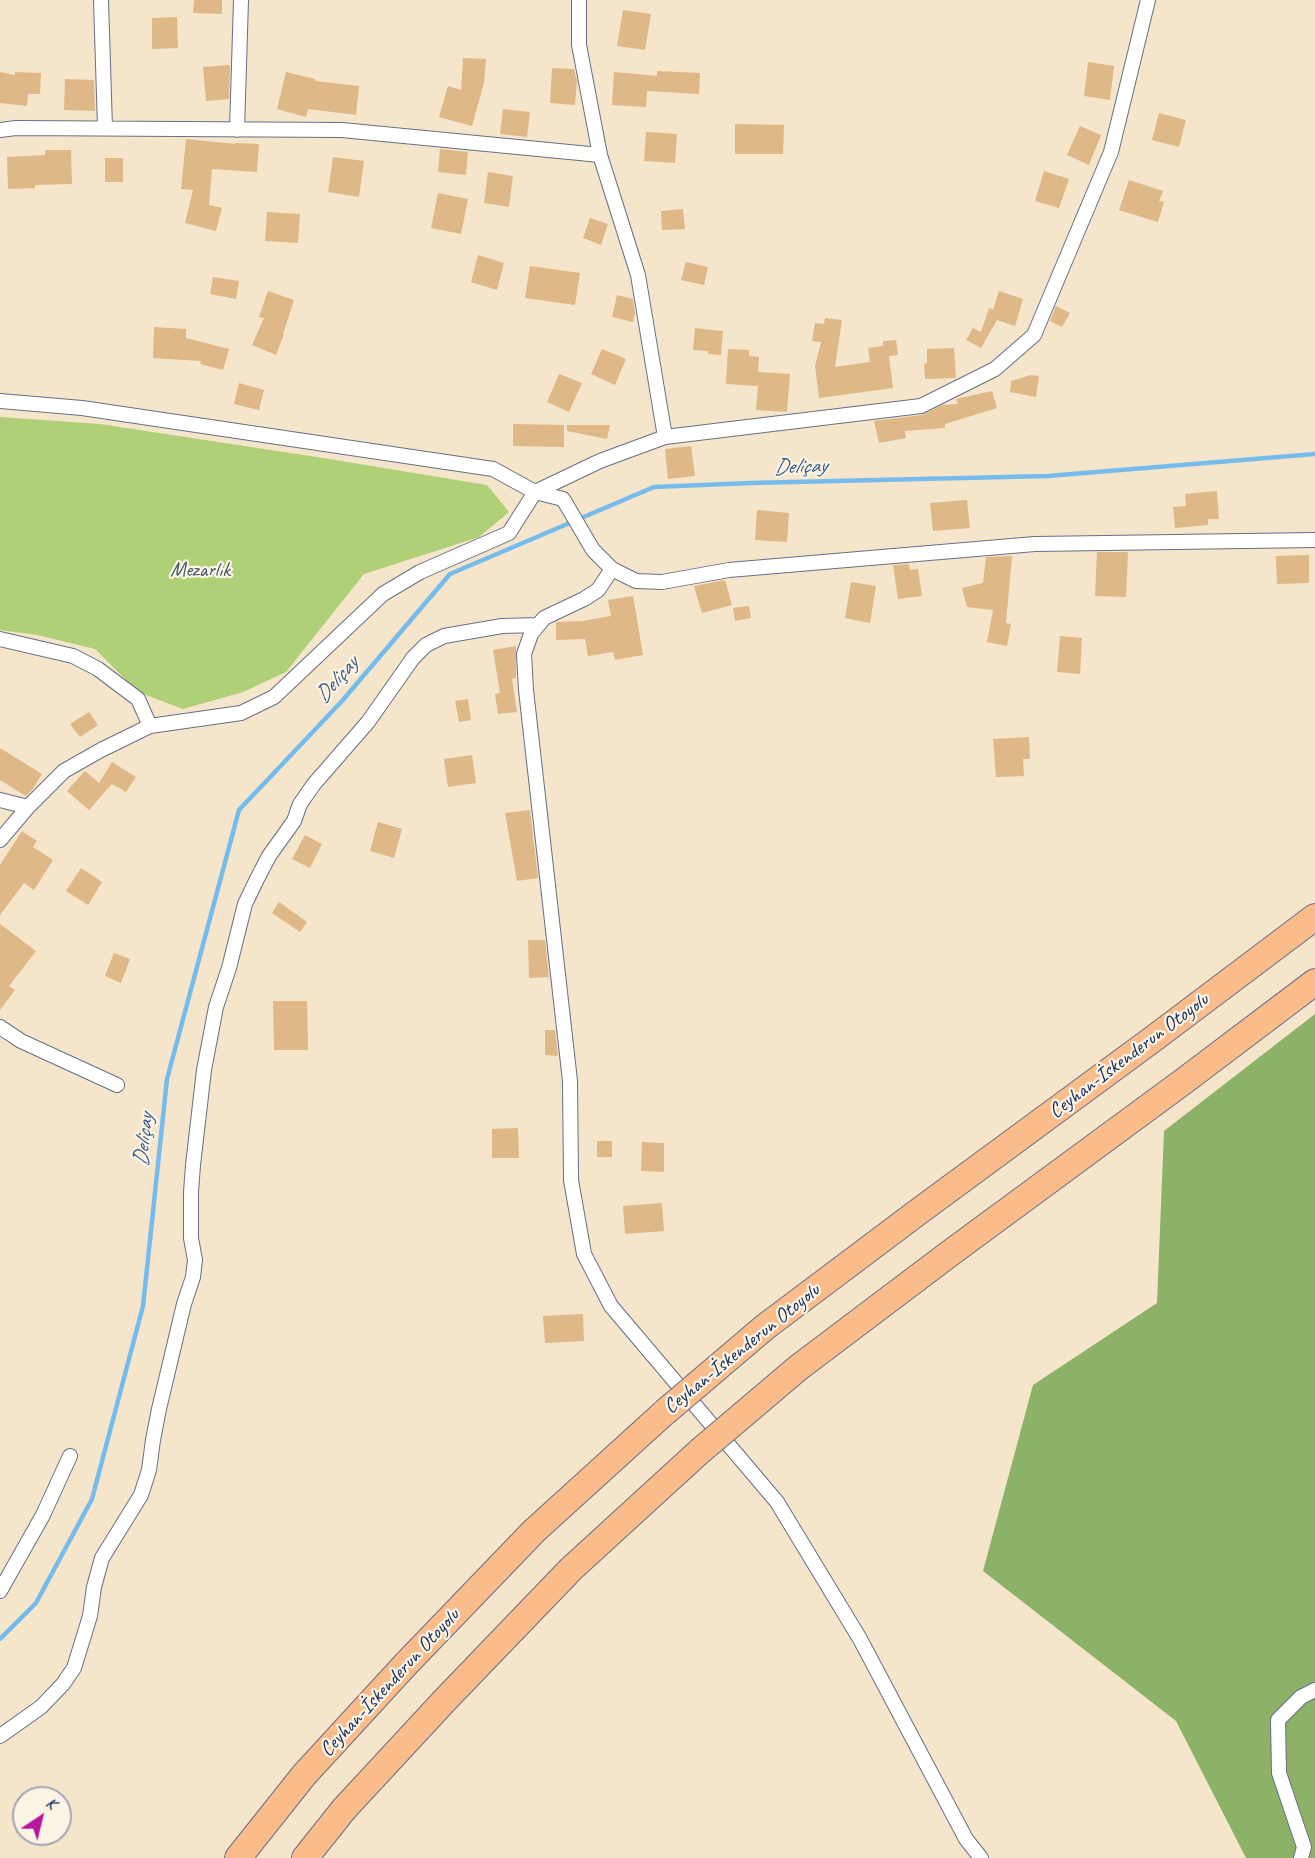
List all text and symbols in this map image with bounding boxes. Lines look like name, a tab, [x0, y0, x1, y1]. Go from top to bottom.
water label: Deliçay	[773, 453, 827, 481]
park label: Mezarlık	[170, 557, 230, 583]
water label: Deliçay	[310, 651, 364, 709]
street label: Ceyhan-İskenderun Otoyolu	[1044, 988, 1214, 1124]
water label: Deliçay	[128, 1112, 160, 1168]
street label: Ceyhan-İskenderun Otoyolu	[659, 1278, 825, 1420]
street label: Ceyhan-İskenderun Otoyolu	[315, 1604, 465, 1762]
north arrow	[12, 1786, 72, 1846]
text: K	[42, 1792, 60, 1813]

